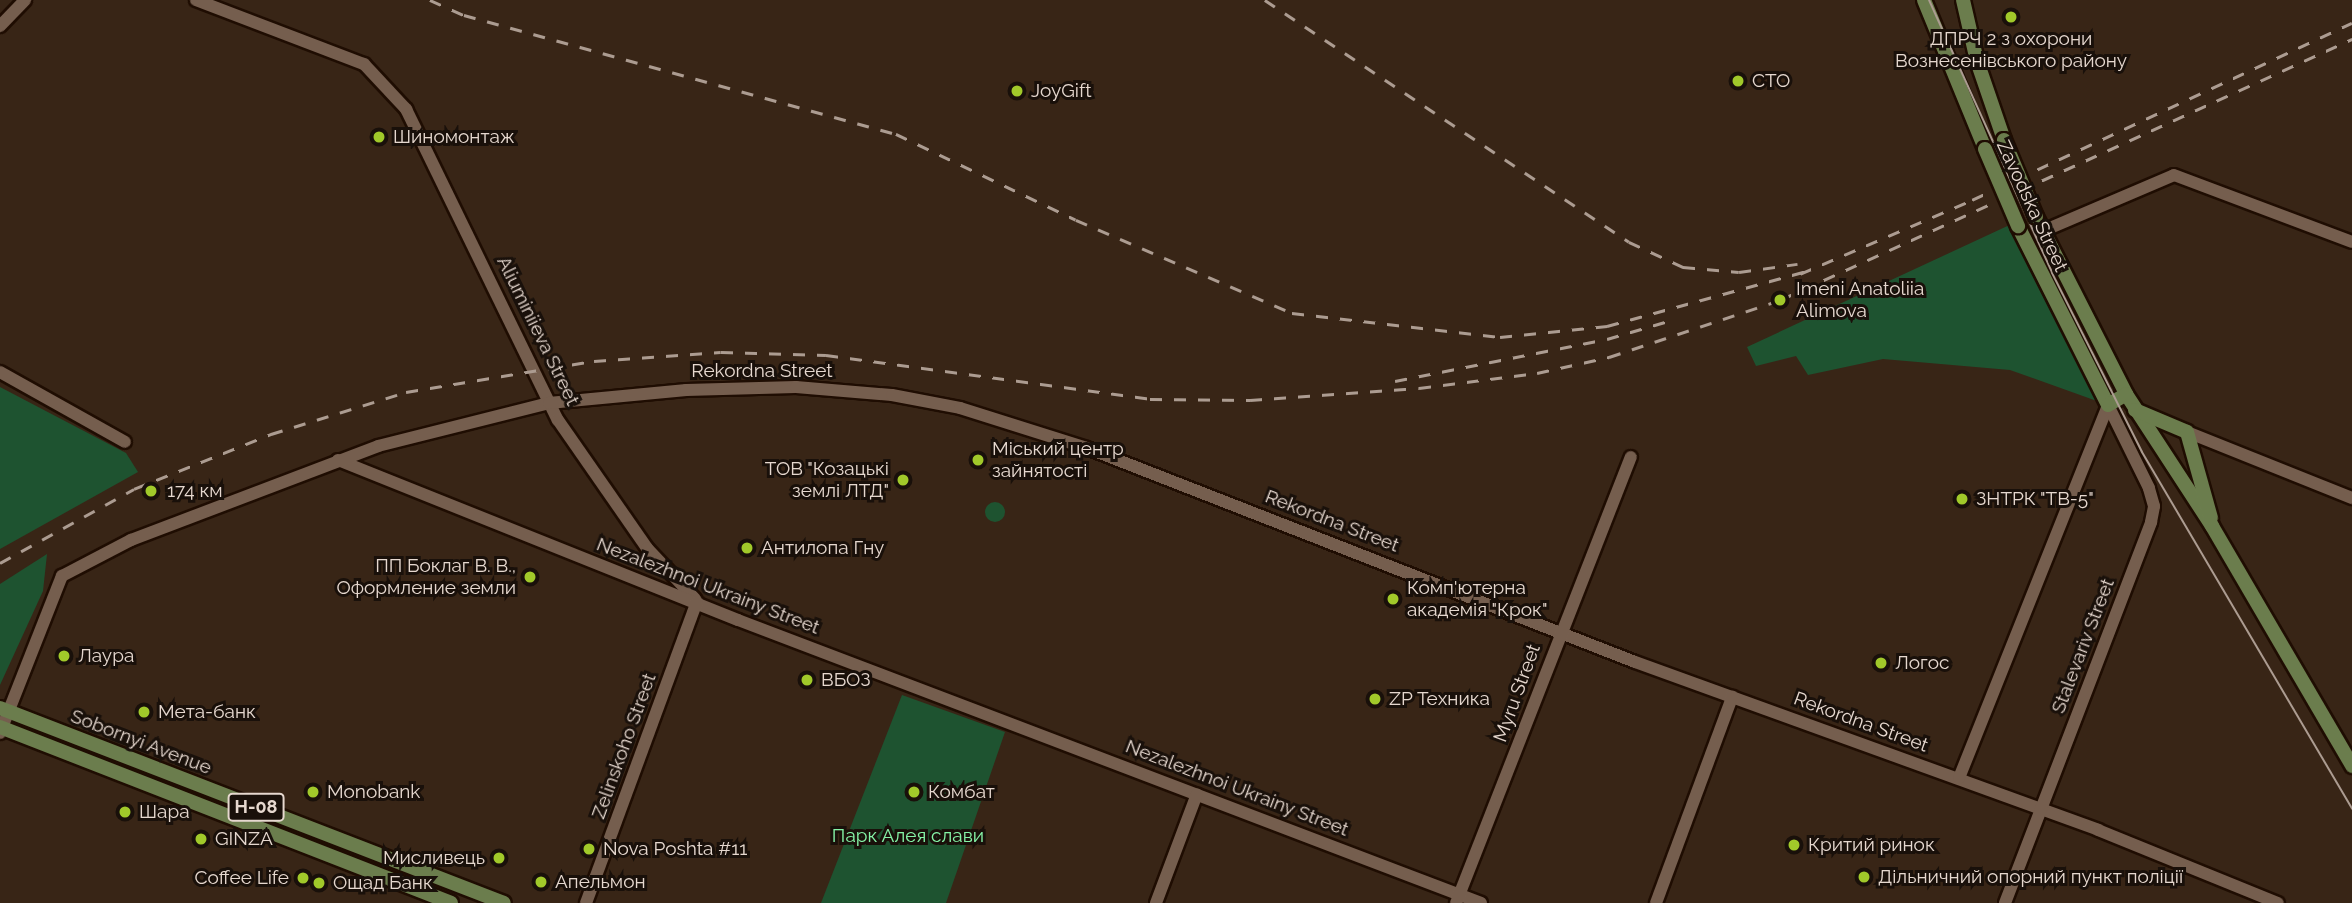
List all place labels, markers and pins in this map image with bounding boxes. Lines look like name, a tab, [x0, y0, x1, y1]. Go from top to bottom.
marker: ДПРЧ 2 з охорони Вознесенівського району	[2003, 9, 2019, 25]
place label: ДПРЧ 2 з охорони Вознесенівського району	[1895, 28, 2127, 72]
place label: СТО	[1752, 70, 1790, 92]
marker: СТО	[1730, 73, 1746, 89]
place label: JoyGift	[1031, 80, 1092, 102]
marker: JoyGift	[1009, 83, 1025, 99]
place label: Шиномонтаж	[393, 126, 515, 148]
marker: Шиномонтаж	[371, 129, 387, 145]
place label: Imeni Anatoliia Alimova	[1796, 278, 1925, 322]
marker: Imeni Anatoliia Alimova	[1770, 290, 1790, 310]
place label: Міський центр зайнятості	[992, 438, 1124, 482]
marker: Міський центр зайнятості	[970, 452, 986, 468]
place label: ТОВ "Козацькі землі ЛТД"	[764, 458, 889, 502]
marker: ТОВ "Козацькі землі ЛТД"	[895, 472, 911, 488]
place label: 174 км	[167, 480, 223, 502]
marker: 174 км	[141, 481, 161, 501]
place label: ЗНТРК "ТВ-5"	[1976, 488, 2094, 510]
marker: ЗНТРК "ТВ-5"	[1954, 491, 1970, 507]
place label: Антилопа Гну	[761, 537, 884, 559]
marker: Антилопа Гну	[739, 540, 755, 556]
place label: ПП Боклаг В. В., Оформление земли	[336, 555, 516, 599]
marker: ПП Боклаг В. В., Оформление земли	[522, 569, 538, 585]
place label: Комп'ютерна академія "Крок"	[1407, 577, 1548, 621]
marker: Комп'ютерна академія "Крок"	[1385, 591, 1401, 607]
place label: Лаура	[78, 645, 134, 667]
marker: Лаура	[56, 648, 72, 664]
place label: Логос	[1895, 652, 1950, 674]
marker: Логос	[1873, 655, 1889, 671]
place label: ВБОЗ	[821, 669, 871, 691]
marker: ВБОЗ	[799, 672, 815, 688]
place label: ZP Техника	[1389, 688, 1490, 710]
marker: ZP Техника	[1367, 691, 1383, 707]
place label: Мета-банк	[158, 701, 256, 723]
marker: Мета-банк	[136, 704, 152, 720]
place label: Monobank	[327, 781, 420, 803]
place label: Комбат	[928, 781, 995, 803]
marker: Monobank	[305, 784, 321, 800]
marker: Комбат	[906, 784, 922, 800]
place label: Шара	[139, 801, 189, 823]
marker: Шара	[117, 804, 133, 820]
place label: GINZA	[215, 828, 273, 850]
marker: GINZA	[193, 831, 209, 847]
place label: Критий ринок	[1808, 834, 1935, 856]
marker: Критий ринок	[1786, 837, 1802, 853]
place label: Nova Poshta #11	[603, 838, 747, 860]
marker: Nova Poshta #11	[581, 841, 597, 857]
place label: Мисливець	[383, 847, 485, 869]
marker: Мисливець	[491, 850, 507, 866]
place label: Дільничний опорний пункт поліції	[1878, 866, 2183, 888]
place label: Coffee Life	[195, 867, 289, 889]
marker: Дільничний опорний пункт поліції	[1856, 869, 1872, 885]
marker: Coffee Life	[295, 870, 311, 886]
place label: Апельмон	[555, 871, 646, 893]
place label: Ощад Банк	[333, 872, 433, 894]
marker: Апельмон	[533, 874, 549, 890]
marker: Ощад Банк	[311, 875, 327, 891]

